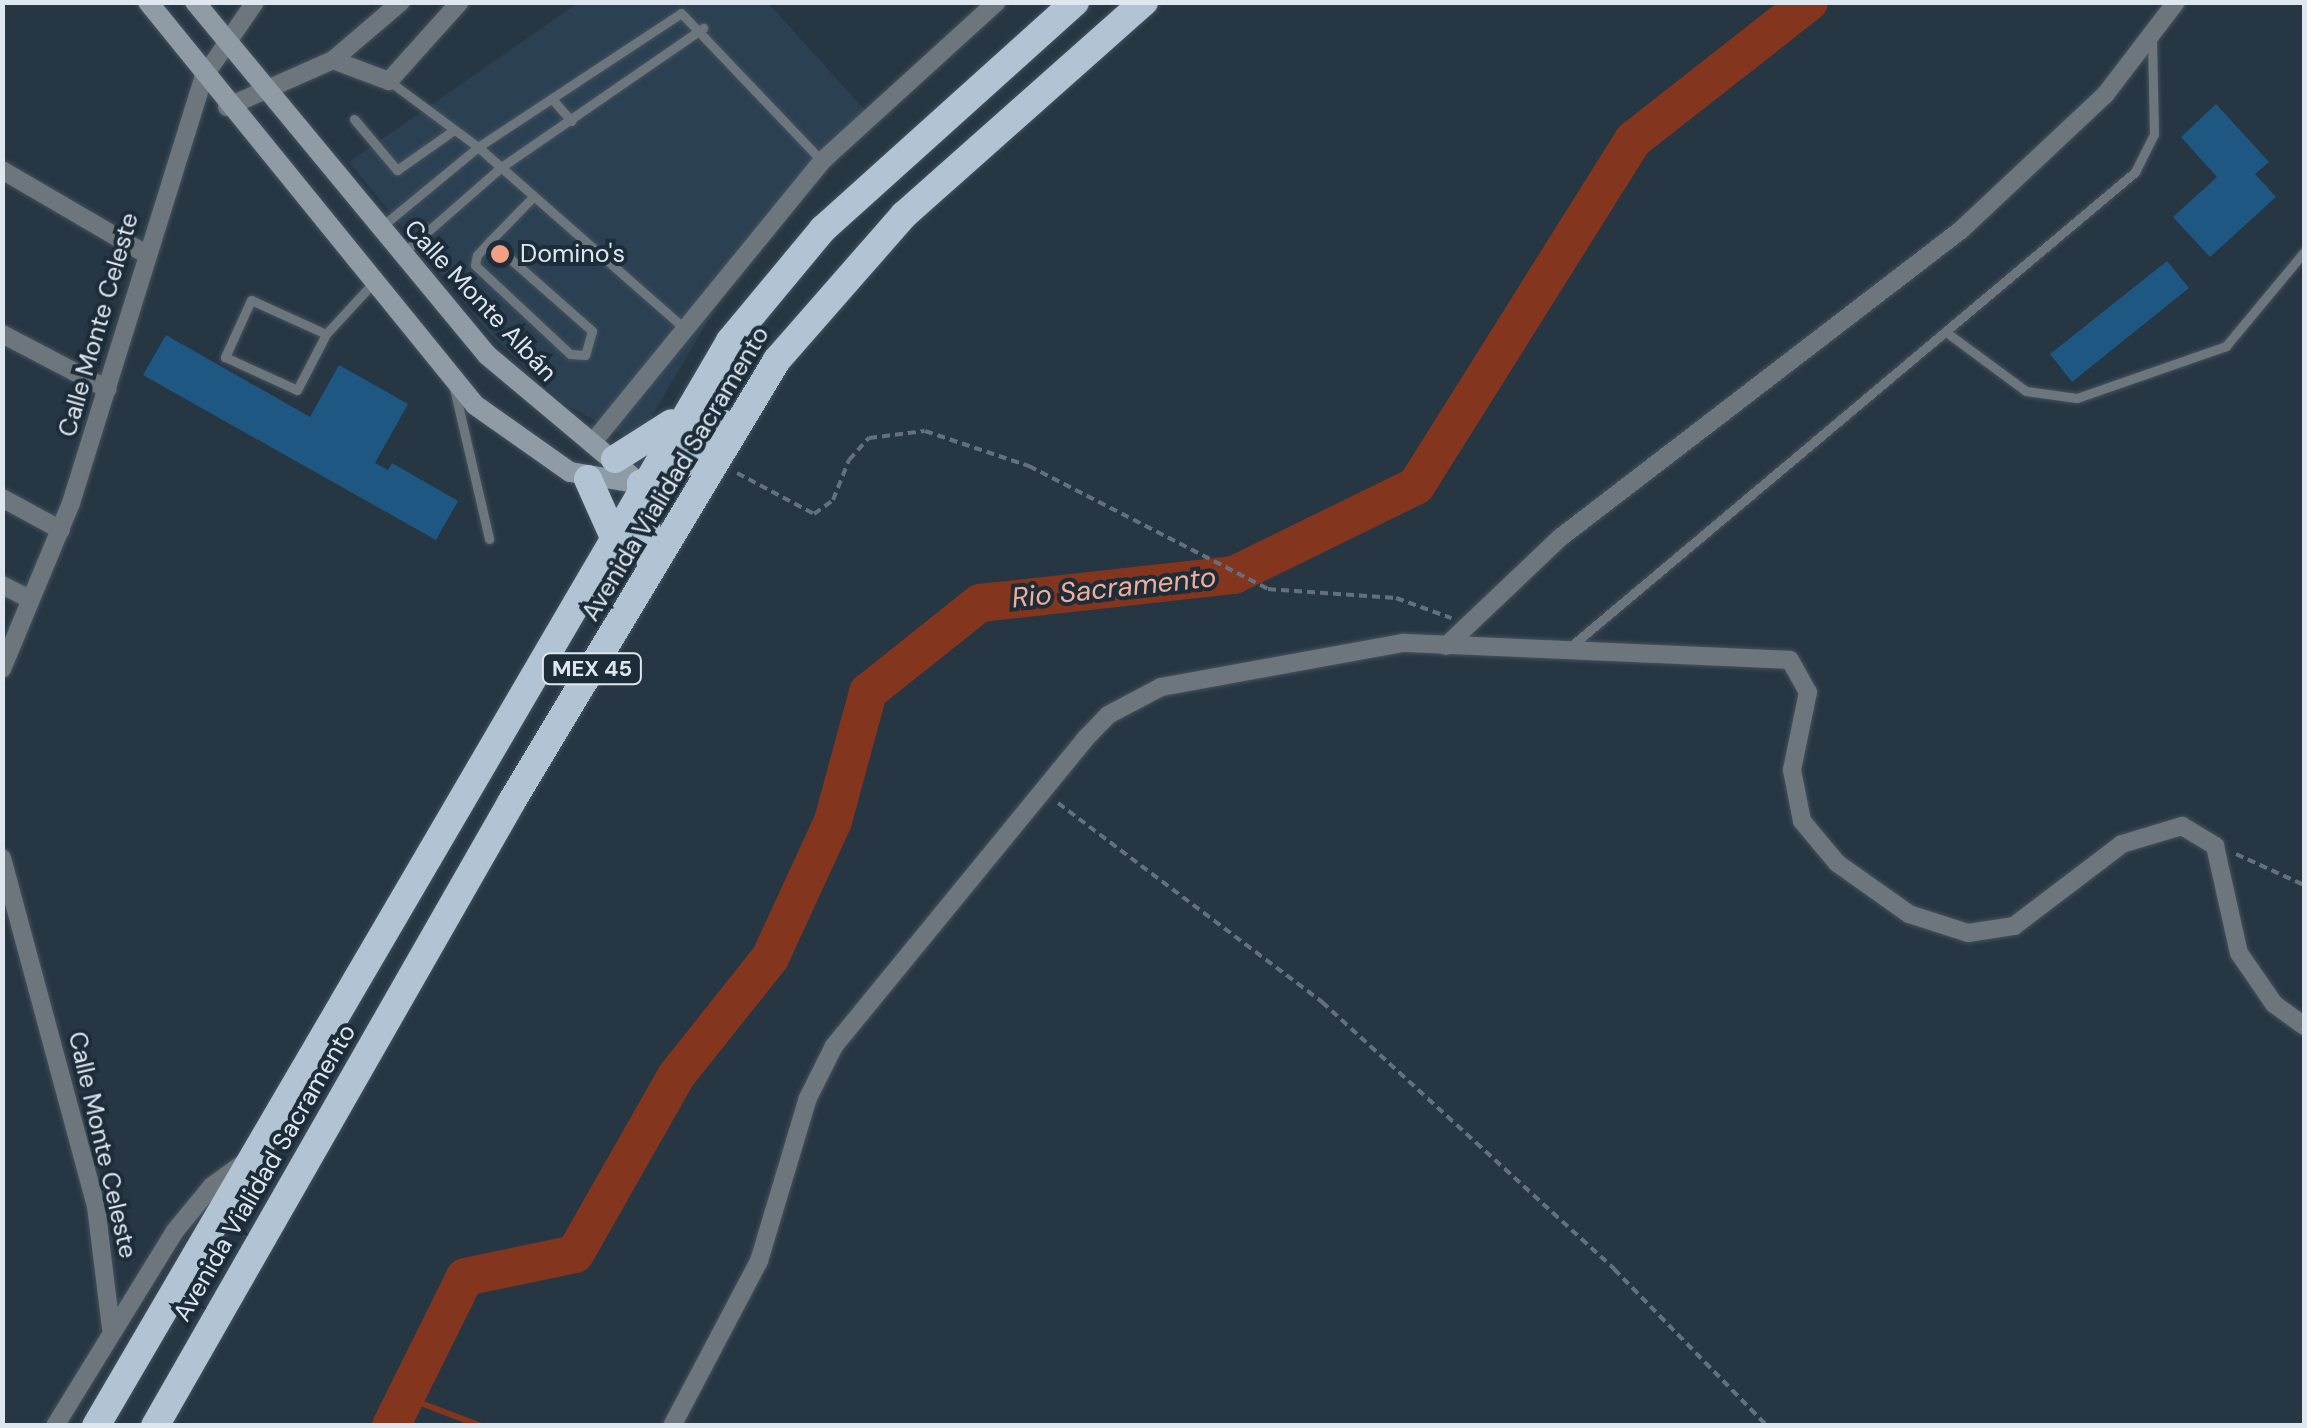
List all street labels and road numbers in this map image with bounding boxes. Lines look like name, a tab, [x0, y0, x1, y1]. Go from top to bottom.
street label: Calle Monte Celeste	[53, 210, 145, 440]
street label: Calle Monte Albán	[397, 214, 563, 388]
street label: Avenida Vialidad Sacramento	[576, 321, 776, 627]
road number: MEX 45	[540, 652, 644, 686]
street label: Avenida Vialidad Sacramento	[167, 1019, 363, 1327]
street label: Calle Monte Celeste	[61, 1029, 143, 1261]

